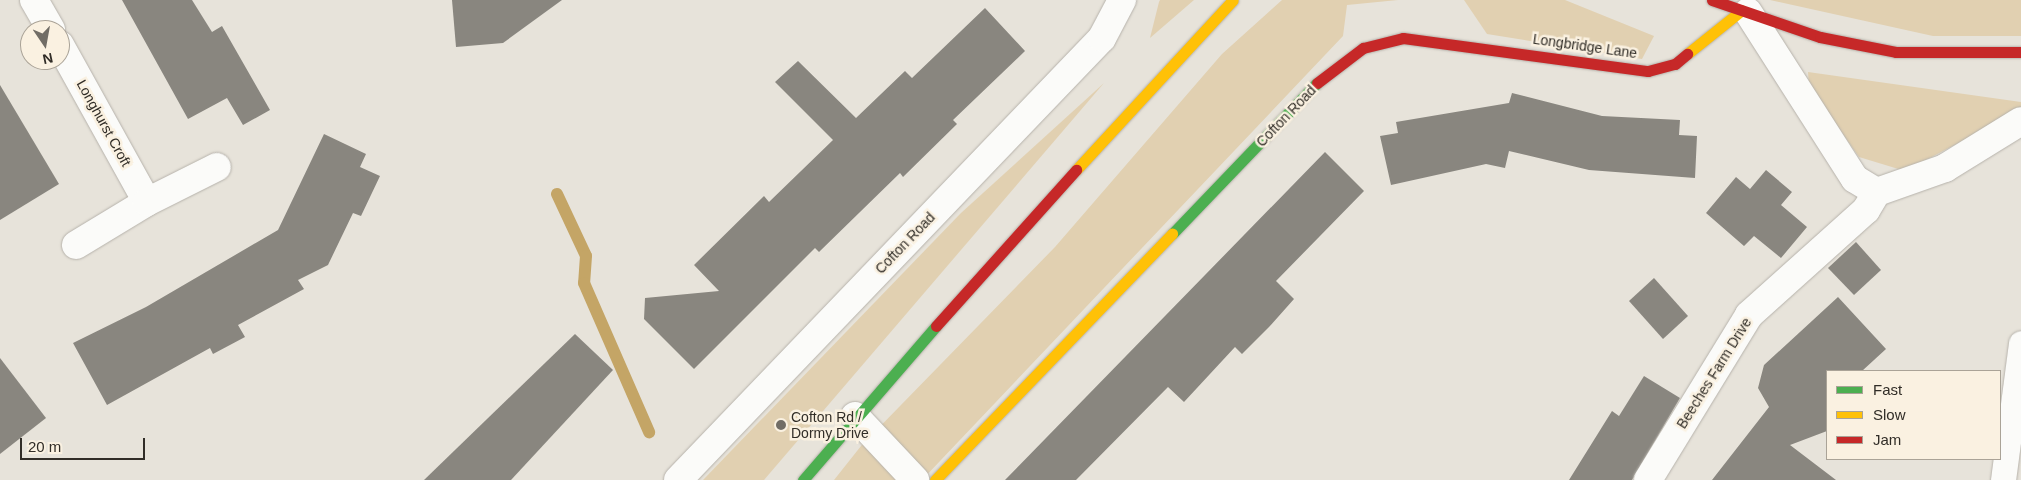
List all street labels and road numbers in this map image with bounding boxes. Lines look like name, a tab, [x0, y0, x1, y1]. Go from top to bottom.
street label: Longbridge Lane	[1532, 30, 1638, 62]
street label: Longhurst Croft	[73, 77, 135, 169]
street label: Cofton Road	[1253, 82, 1319, 150]
street label: Cofton Road	[872, 209, 938, 277]
street label: Beeches Farm Drive	[1673, 314, 1755, 432]

